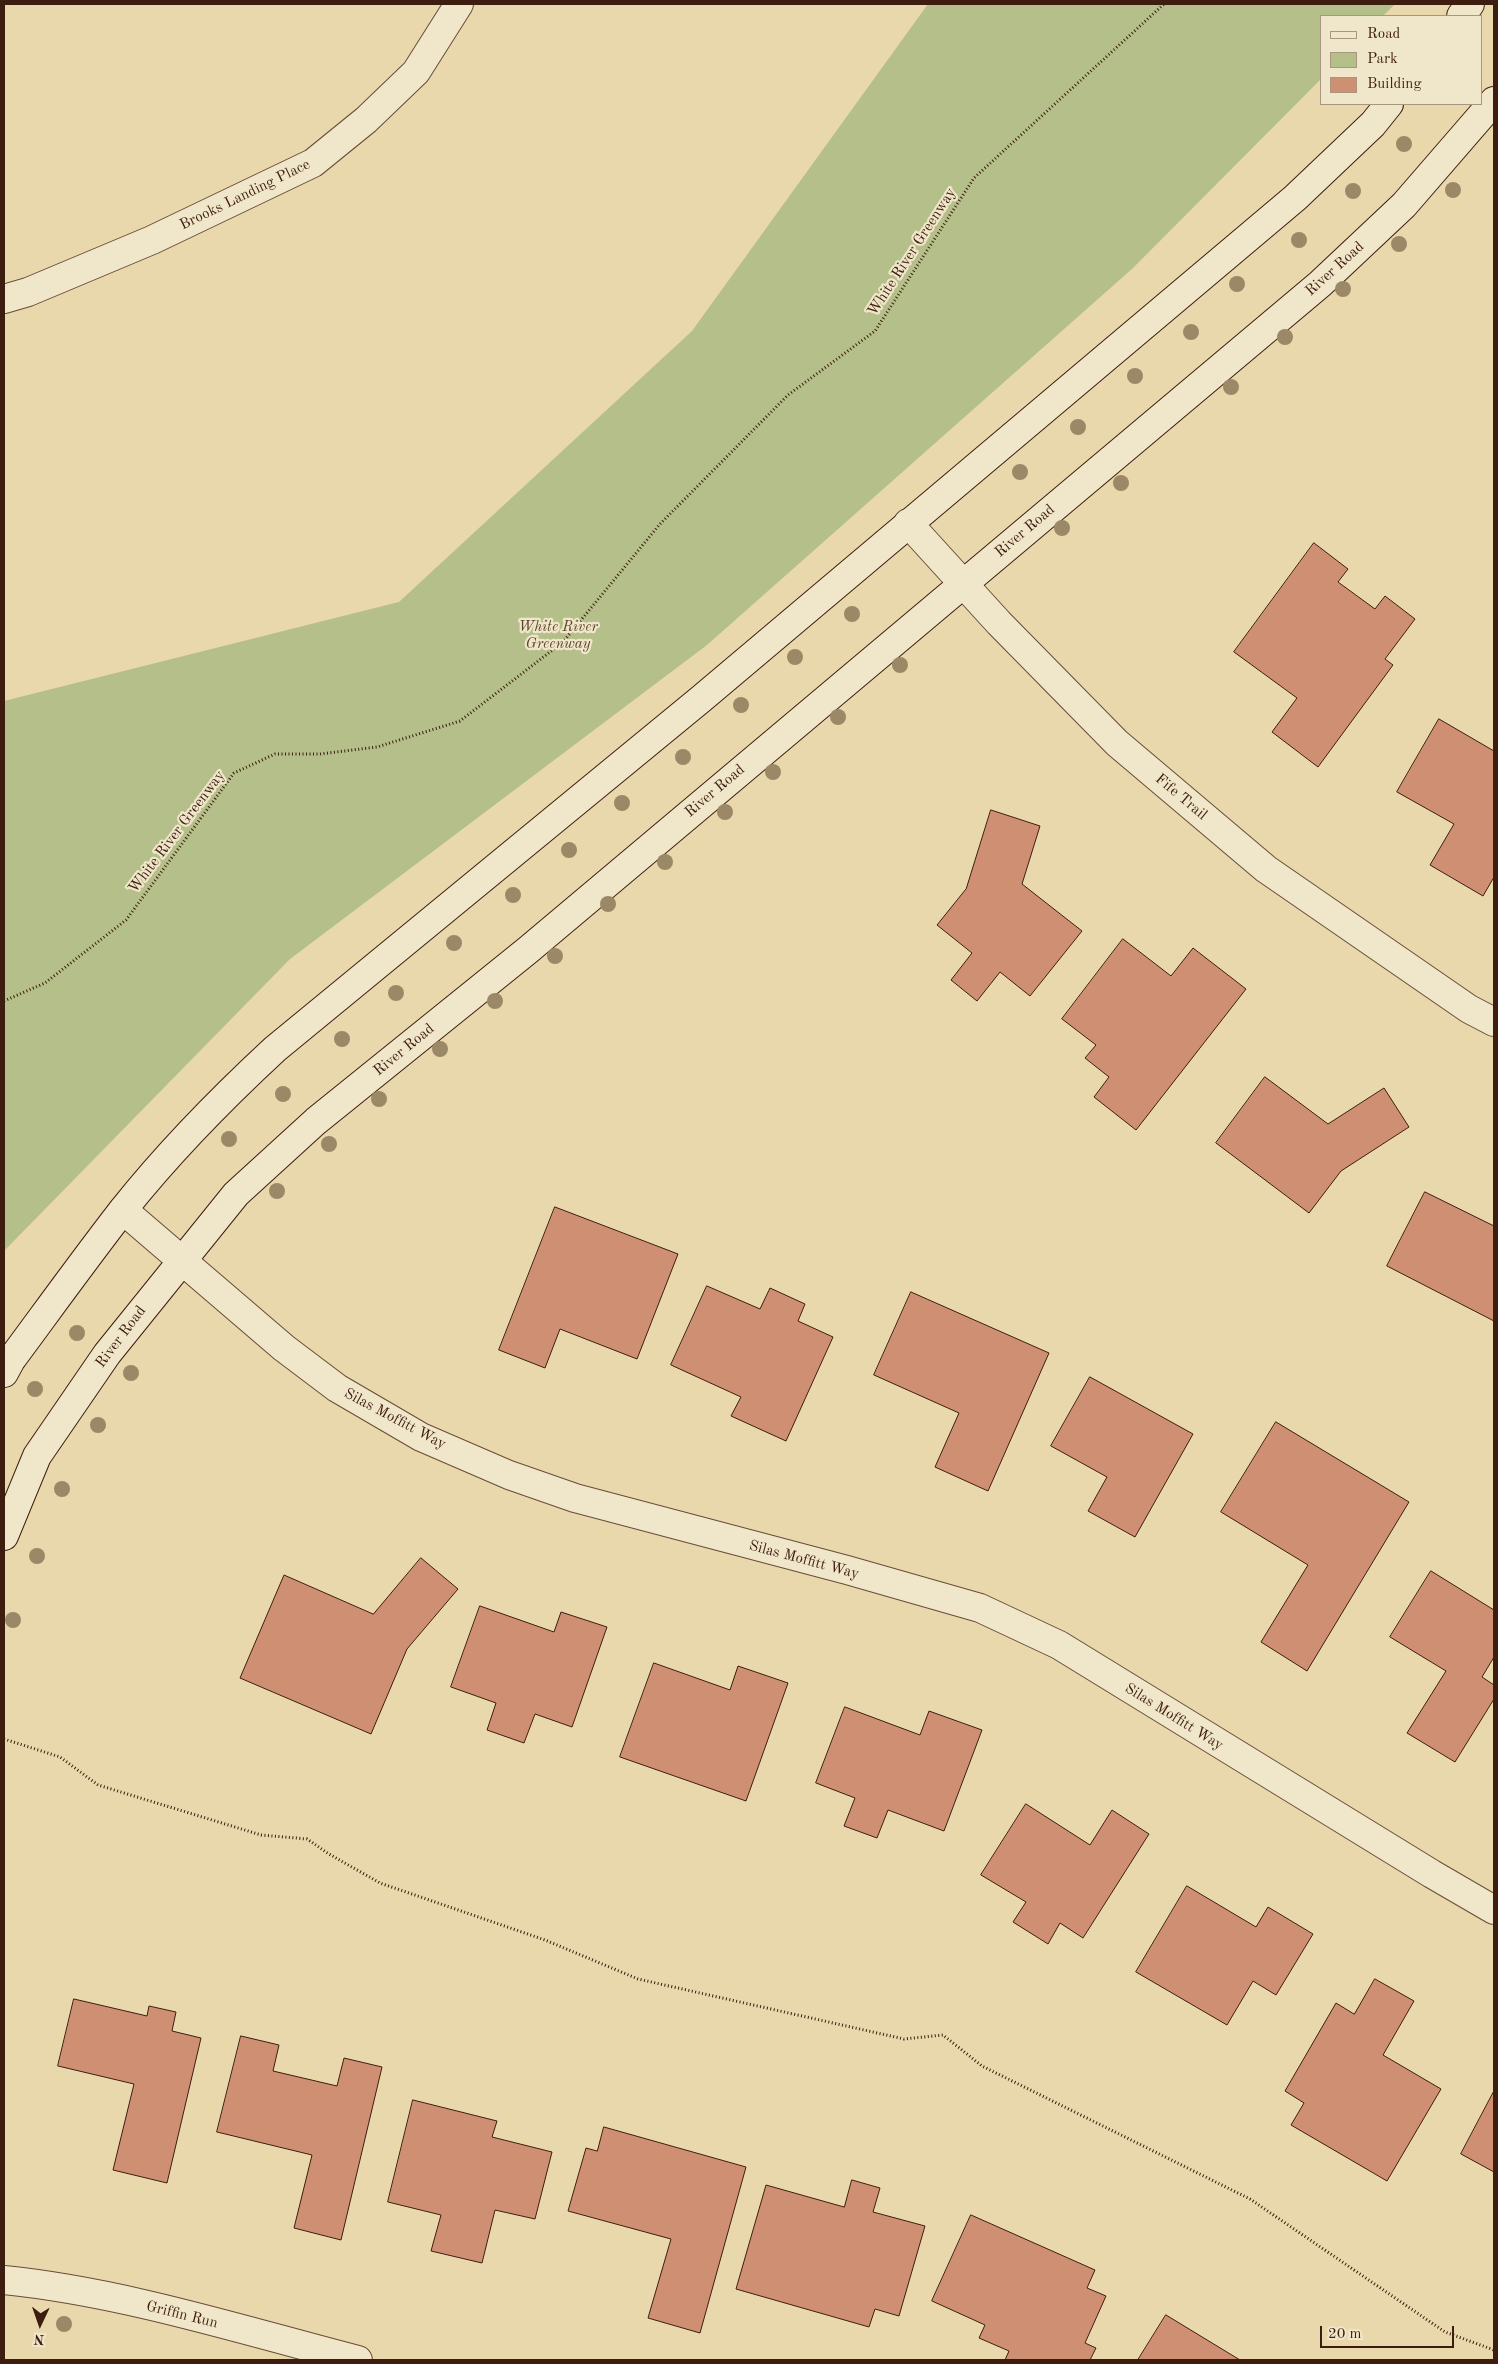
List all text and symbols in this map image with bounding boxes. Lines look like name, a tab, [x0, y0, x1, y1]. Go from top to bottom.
legend	[1320, 15, 1483, 105]
text: Road	[1367, 27, 1400, 42]
text: Park	[1367, 52, 1398, 67]
text: Building	[1367, 77, 1422, 92]
street label: Brooks Landing Place	[177, 156, 313, 234]
street label: White River Greenway	[864, 185, 960, 319]
street label: River Road	[1302, 238, 1368, 300]
street label: River Road	[991, 501, 1059, 561]
park label: White River Greenway	[518, 618, 598, 653]
street label: River Road	[681, 761, 749, 821]
street label: White River Greenway	[125, 767, 229, 897]
street label: Fife Trail	[1151, 770, 1211, 824]
street label: River Road	[370, 1020, 438, 1080]
street label: River Road	[92, 1303, 150, 1371]
street label: Silas Moffitt Way	[341, 1385, 449, 1453]
street label: Silas Moffitt Way	[747, 1537, 861, 1583]
street label: Silas Moffitt Way	[1121, 1679, 1227, 1755]
street label: Griffin Run	[144, 2297, 220, 2333]
north arrow	[15, 2299, 65, 2349]
scale bar	[1323, 2316, 1457, 2348]
text: 20 m	[1328, 2327, 1362, 2342]
text: N	[34, 2332, 45, 2346]

